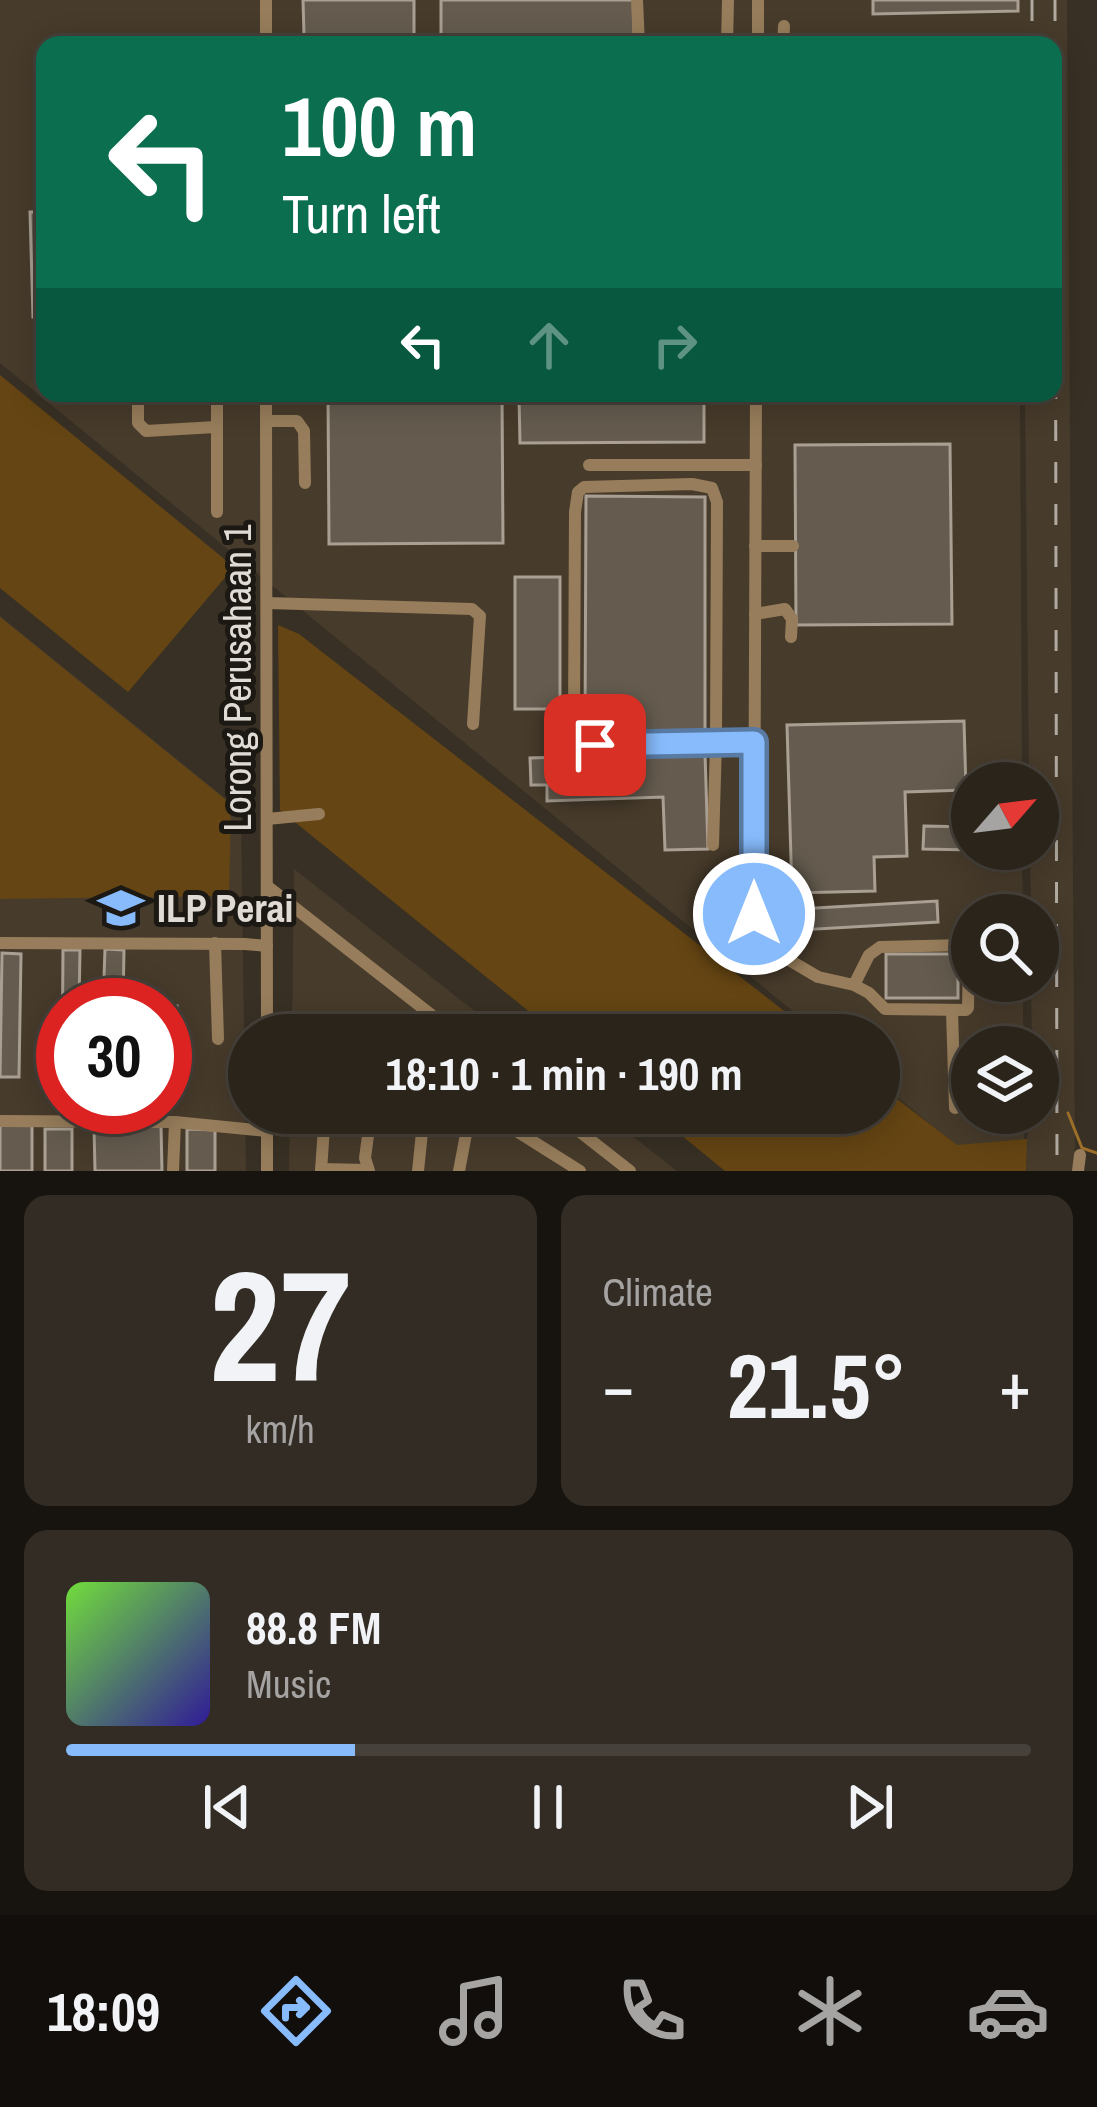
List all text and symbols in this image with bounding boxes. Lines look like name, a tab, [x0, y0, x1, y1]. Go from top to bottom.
text: 100 m	[282, 69, 477, 182]
icon: left	[84, 84, 240, 240]
text: Turn left	[282, 177, 441, 250]
icon: left	[390, 312, 456, 378]
icon: ahead	[516, 312, 582, 378]
icon: right	[642, 312, 708, 378]
street label: Lorong Perusahaan 1	[211, 524, 263, 832]
pin	[544, 694, 646, 796]
icon: arrive	[562, 712, 628, 778]
north arrow	[951, 762, 1059, 870]
map controls	[951, 762, 1059, 1134]
position arrow	[691, 851, 817, 977]
place label: ILP Perai	[157, 882, 293, 934]
school or university icon: ILP Perai	[96, 883, 146, 933]
button: search	[951, 894, 1059, 1002]
speed limit sign: 30	[36, 978, 192, 1134]
button: layers	[951, 1026, 1059, 1134]
text: 18:10 · 1 min · 190 m	[386, 1043, 742, 1104]
text: 27	[209, 1220, 351, 1430]
text: Climate	[603, 1266, 713, 1318]
text: 21.5°	[727, 1325, 907, 1446]
text: −	[603, 1341, 634, 1430]
text: +	[999, 1341, 1031, 1430]
text: km/h	[246, 1403, 315, 1455]
text: 88.8 FM	[246, 1597, 381, 1658]
text: Music	[246, 1658, 331, 1710]
icon: previous	[194, 1774, 260, 1840]
icon: pause	[515, 1774, 581, 1840]
icon: next	[837, 1774, 903, 1840]
icon: directions	[254, 1969, 338, 2053]
icon: music	[432, 1969, 516, 2053]
icon: phone	[610, 1969, 694, 2053]
icon: climate	[788, 1969, 872, 2053]
icon: car	[966, 1969, 1050, 2053]
text: 18:09	[47, 1975, 160, 2048]

